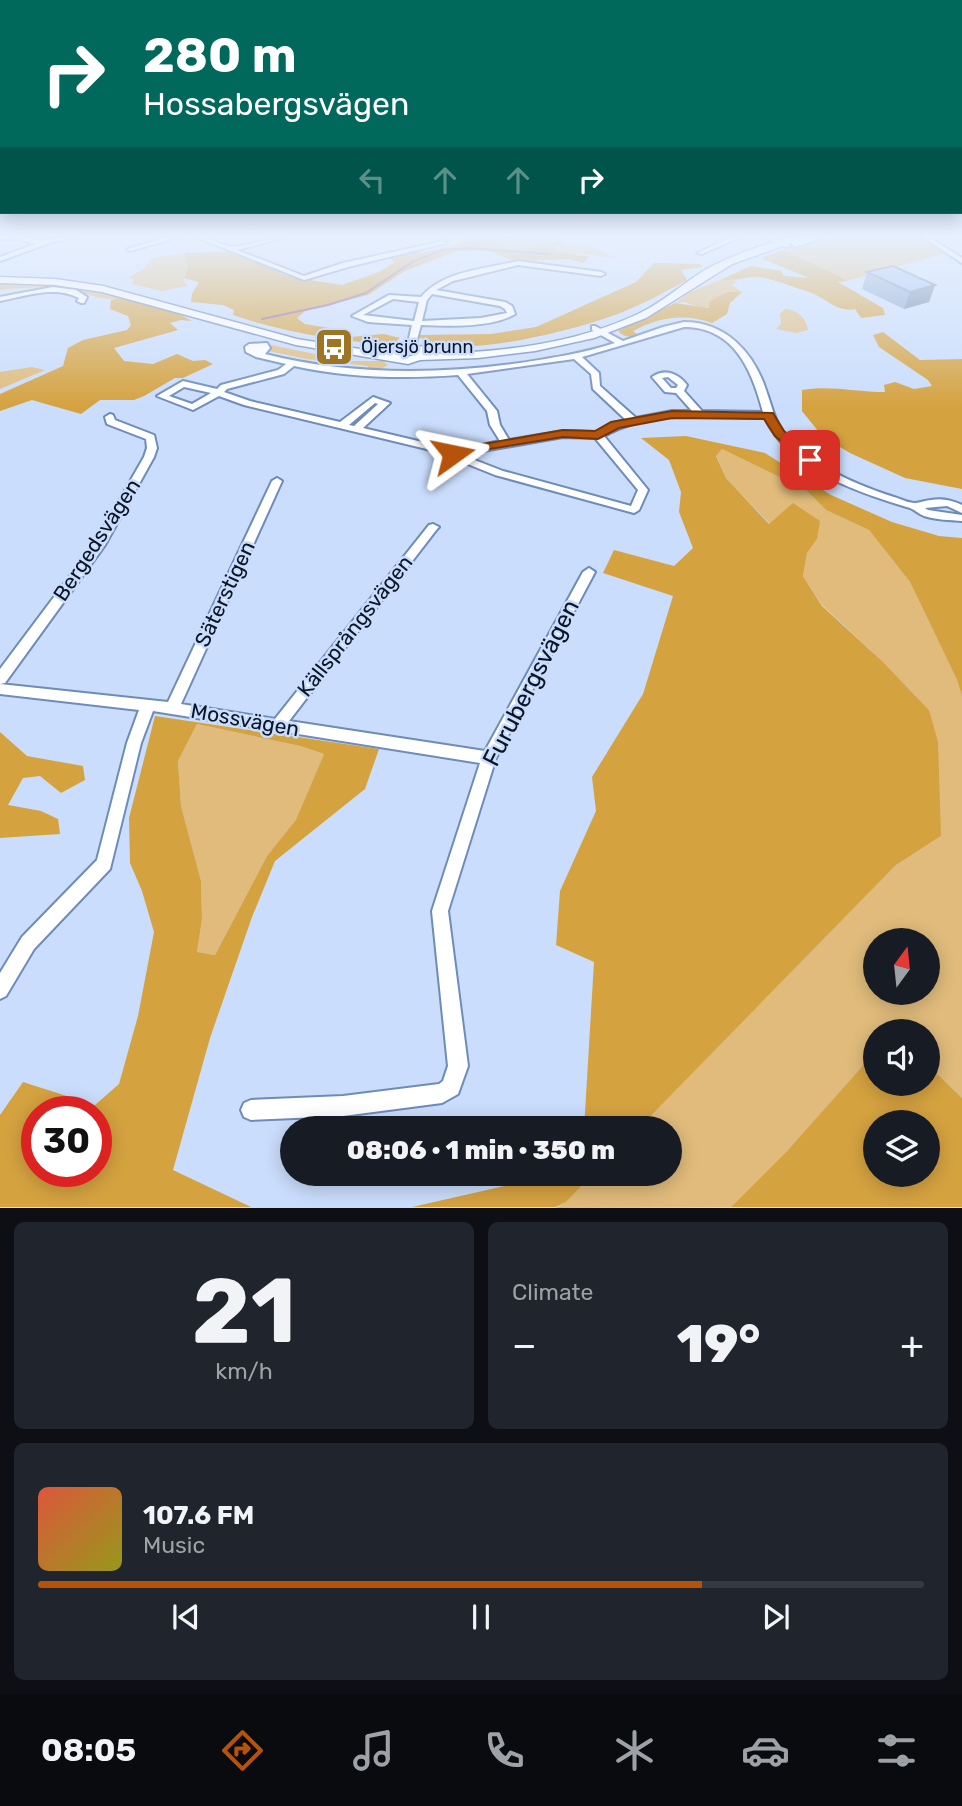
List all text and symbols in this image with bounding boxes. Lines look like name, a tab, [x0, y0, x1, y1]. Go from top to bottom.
text: 280 m	[143, 26, 297, 84]
icon: right	[28, 28, 119, 119]
text: Hossabergsvägen	[143, 85, 409, 123]
icon: left	[353, 161, 391, 199]
icon: ahead	[426, 161, 464, 199]
icon: ahead	[499, 161, 537, 199]
icon: right	[572, 161, 610, 199]
bus stop icon: Öjersjö brunn	[313, 326, 355, 368]
place label: Öjersjö brunn	[361, 336, 473, 358]
position arrow	[416, 417, 490, 491]
pin	[780, 430, 840, 490]
icon: arrive	[791, 441, 829, 479]
street label: Bergedsvägen	[48, 474, 145, 605]
street label: Säterstigen	[189, 537, 260, 651]
street label: Källsprångsvägen	[292, 550, 418, 701]
street label: Furubergsvägen	[477, 595, 585, 771]
street label: Mossvägen	[189, 698, 301, 741]
north arrow	[863, 928, 940, 1004]
map controls	[863, 928, 940, 1187]
button: sound	[863, 1019, 940, 1096]
speed limit sign: 30	[21, 1096, 112, 1187]
button: layers	[863, 1110, 940, 1187]
text: 08:06 · 1 min · 350 m	[347, 1135, 615, 1166]
text: 21	[192, 1257, 296, 1365]
text: Climate	[512, 1278, 593, 1306]
text: 19°	[677, 1313, 760, 1375]
text: −	[512, 1322, 537, 1368]
text: +	[900, 1322, 924, 1368]
text: km/h	[215, 1357, 273, 1385]
text: 107.6 FM	[143, 1500, 254, 1531]
text: Music	[143, 1531, 205, 1559]
icon: previous	[167, 1598, 205, 1636]
icon: pause	[462, 1598, 500, 1636]
icon: next	[757, 1598, 795, 1636]
icon: directions	[218, 1726, 267, 1775]
icon: music	[349, 1726, 398, 1775]
icon: phone	[480, 1726, 529, 1775]
icon: climate	[610, 1726, 659, 1775]
icon: car	[741, 1726, 790, 1775]
icon: filters	[872, 1726, 921, 1775]
text: 08:05	[41, 1731, 136, 1769]

